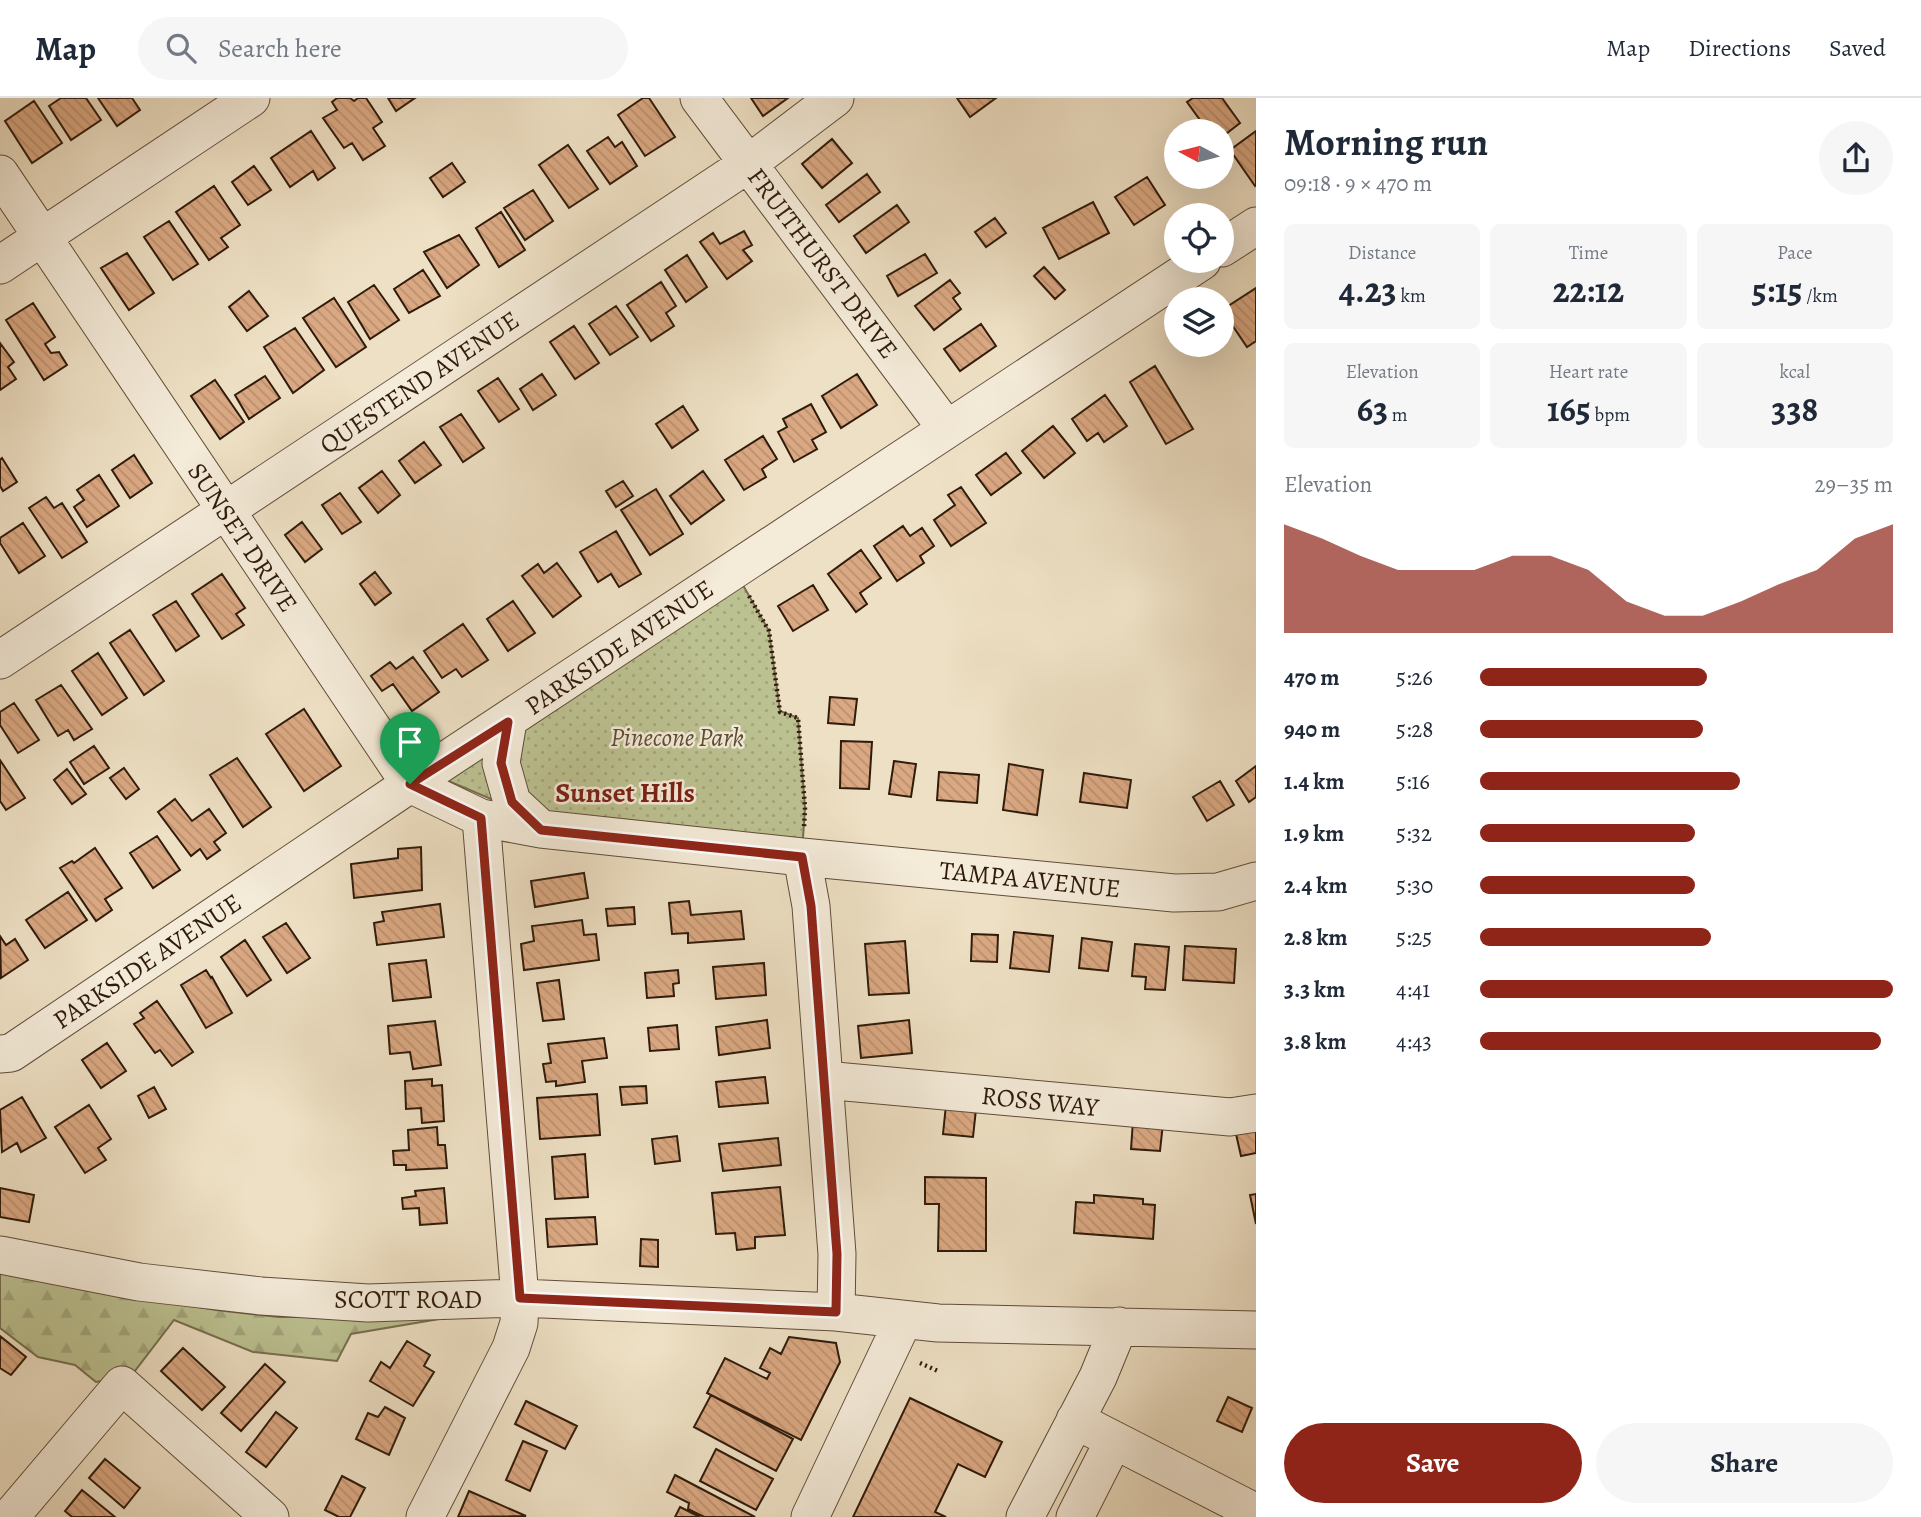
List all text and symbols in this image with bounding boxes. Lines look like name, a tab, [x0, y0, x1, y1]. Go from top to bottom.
search box	[138, 17, 628, 80]
text: Map	[35, 26, 96, 71]
icon: search	[162, 29, 200, 67]
text: Search here	[218, 31, 342, 66]
text: Map	[1606, 32, 1650, 64]
text: Directions	[1688, 32, 1791, 64]
text: Saved	[1829, 32, 1886, 64]
text: Morning run	[1284, 116, 1488, 168]
north arrow	[1164, 119, 1234, 189]
map controls	[1164, 119, 1234, 357]
button: share	[1819, 121, 1893, 195]
street label: FRUITHURST DRIVE	[739, 161, 906, 366]
text: 09:18 · 9 × 470 m	[1284, 168, 1432, 199]
button: locate	[1164, 203, 1234, 273]
text: Distance	[1348, 240, 1416, 266]
text: Time	[1569, 240, 1608, 266]
text: Pace	[1777, 240, 1812, 266]
text: 4.23	[1339, 266, 1397, 314]
text: 22:12	[1553, 266, 1624, 314]
text: 5:15	[1752, 266, 1803, 314]
text: km	[1397, 283, 1426, 309]
text: /km	[1803, 283, 1838, 309]
button: layers	[1164, 287, 1234, 357]
street label: QUESTEND AVENUE	[313, 303, 526, 462]
text: Elevation	[1346, 359, 1419, 385]
text: Heart rate	[1549, 359, 1628, 385]
text: kcal	[1780, 359, 1810, 385]
text: 63	[1357, 385, 1388, 433]
text: 165	[1547, 385, 1591, 433]
text: 338	[1771, 385, 1818, 433]
text: m	[1388, 402, 1408, 428]
text: bpm	[1591, 402, 1630, 428]
street label: SUNSET DRIVE	[180, 456, 306, 619]
text: Elevation	[1284, 469, 1372, 500]
text: 29–35 m	[1814, 469, 1893, 500]
street label: PARKSIDE AVENUE	[518, 571, 720, 723]
text: 470 m	[1284, 662, 1339, 693]
text: 5:26	[1396, 662, 1433, 693]
pin	[380, 712, 440, 784]
text: 940 m	[1284, 714, 1340, 745]
text: 5:28	[1396, 714, 1433, 745]
park label: Pinecone Park	[610, 720, 744, 755]
icon: arrive	[391, 723, 429, 761]
text: 1.4 km	[1284, 766, 1345, 797]
text: 5:16	[1396, 766, 1430, 797]
district label: Sunset Hills	[555, 774, 695, 812]
text: 1.9 km	[1284, 818, 1344, 849]
text: 5:32	[1396, 818, 1432, 849]
street label: TAMPA AVENUE	[938, 853, 1122, 906]
text: 2.4 km	[1284, 870, 1347, 901]
text: 5:30	[1396, 870, 1433, 901]
street label: PARKSIDE AVENUE	[46, 885, 248, 1037]
text: 2.8 km	[1284, 922, 1348, 953]
text: 5:25	[1396, 922, 1432, 953]
text: 3.3 km	[1284, 974, 1345, 1005]
text: 4:41	[1396, 974, 1430, 1005]
text: 3.8 km	[1284, 1026, 1346, 1057]
text: 4:43	[1396, 1026, 1432, 1057]
street label: ROSS WAY	[980, 1078, 1101, 1125]
street label: SCOTT ROAD	[334, 1282, 482, 1317]
button: Save	[1284, 1423, 1582, 1503]
button: Share	[1596, 1423, 1893, 1503]

